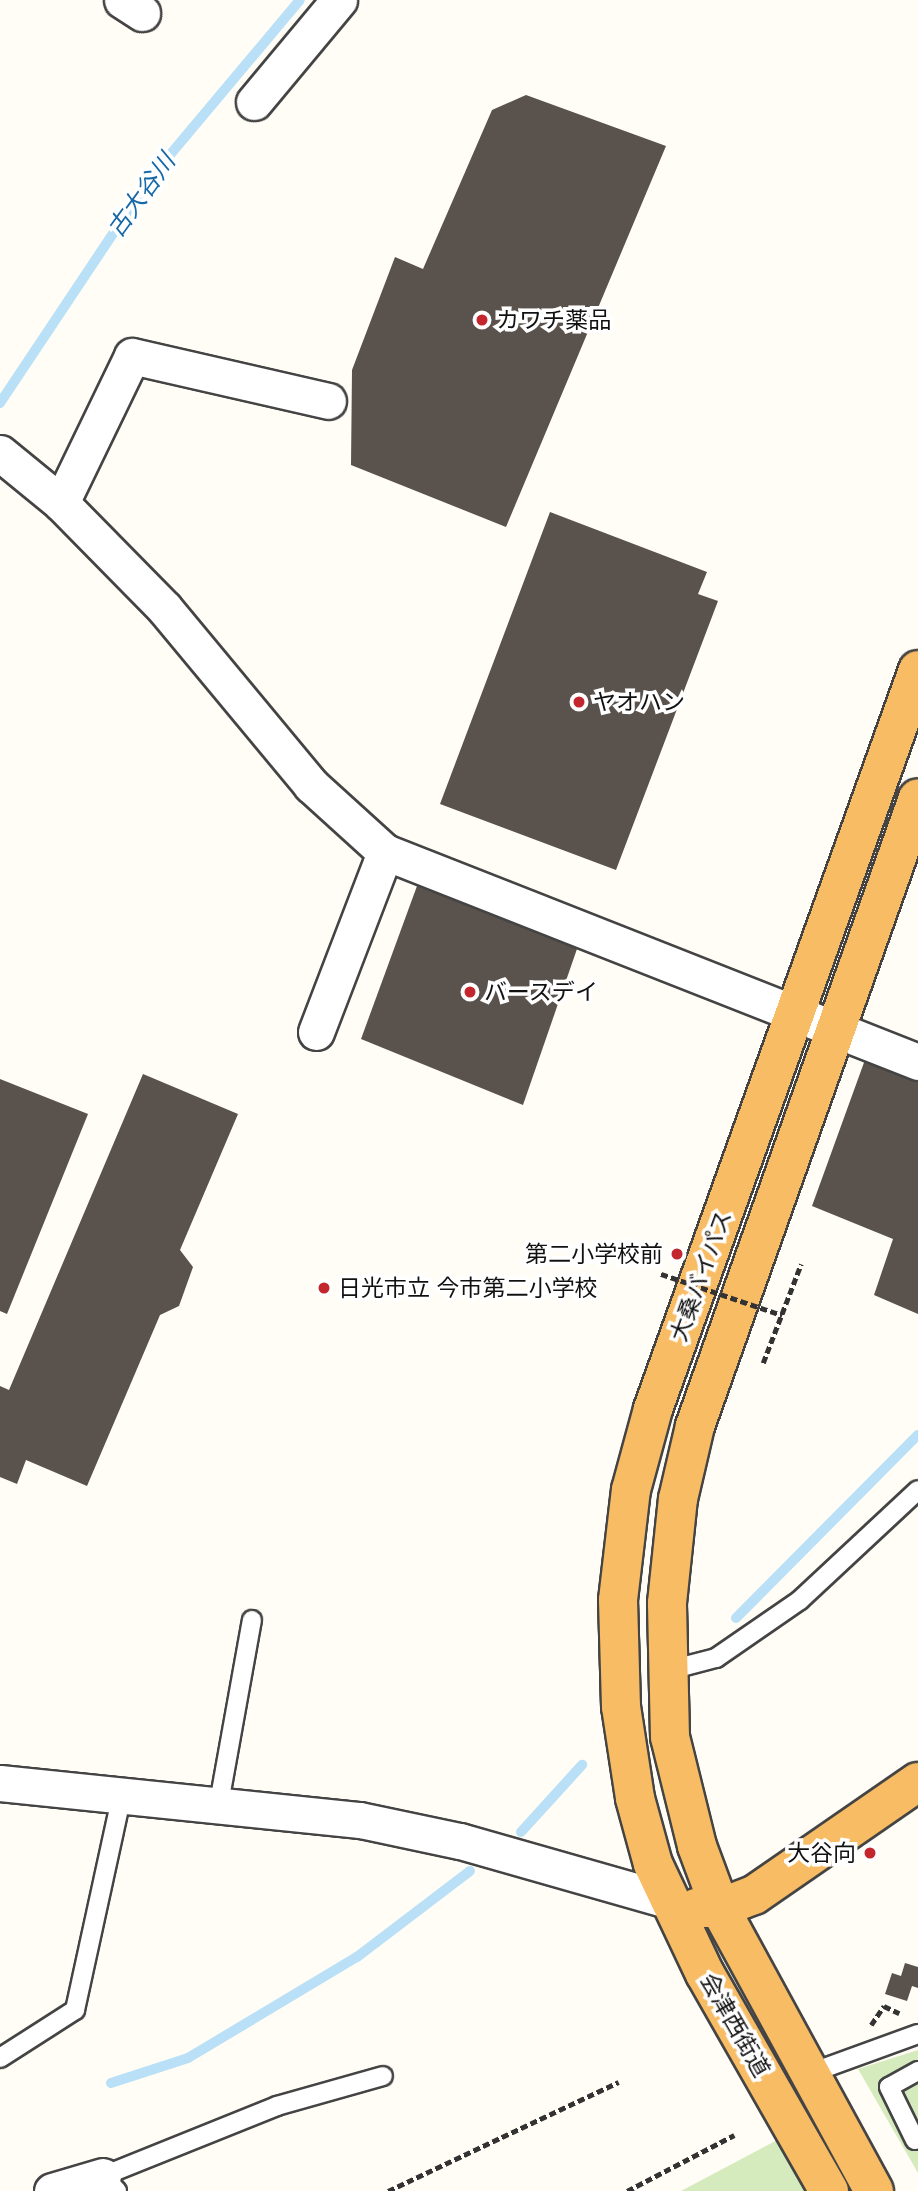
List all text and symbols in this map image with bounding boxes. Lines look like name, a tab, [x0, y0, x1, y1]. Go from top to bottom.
water label: 古大谷川	[101, 148, 181, 242]
place label: カワチ薬品	[496, 306, 611, 334]
marker: カワチ薬品	[474, 312, 490, 328]
place label: ヤオハン	[593, 688, 685, 716]
marker: ヤオハン	[571, 694, 587, 710]
place label: バースデイ	[484, 978, 599, 1006]
marker: バースデイ	[462, 984, 478, 1000]
street label: 大桑バイパス	[664, 1206, 738, 1346]
place label: 第二小学校前	[525, 1240, 663, 1268]
marker: 第二小学校前	[669, 1246, 685, 1262]
place label: 日光市立 今市第二小学校	[338, 1274, 598, 1302]
marker: 日光市立 今市第二小学校	[316, 1280, 332, 1296]
place label: 大谷向	[787, 1839, 856, 1867]
marker: 大谷向	[862, 1845, 878, 1861]
street label: 会津西街道	[694, 1968, 776, 2082]

